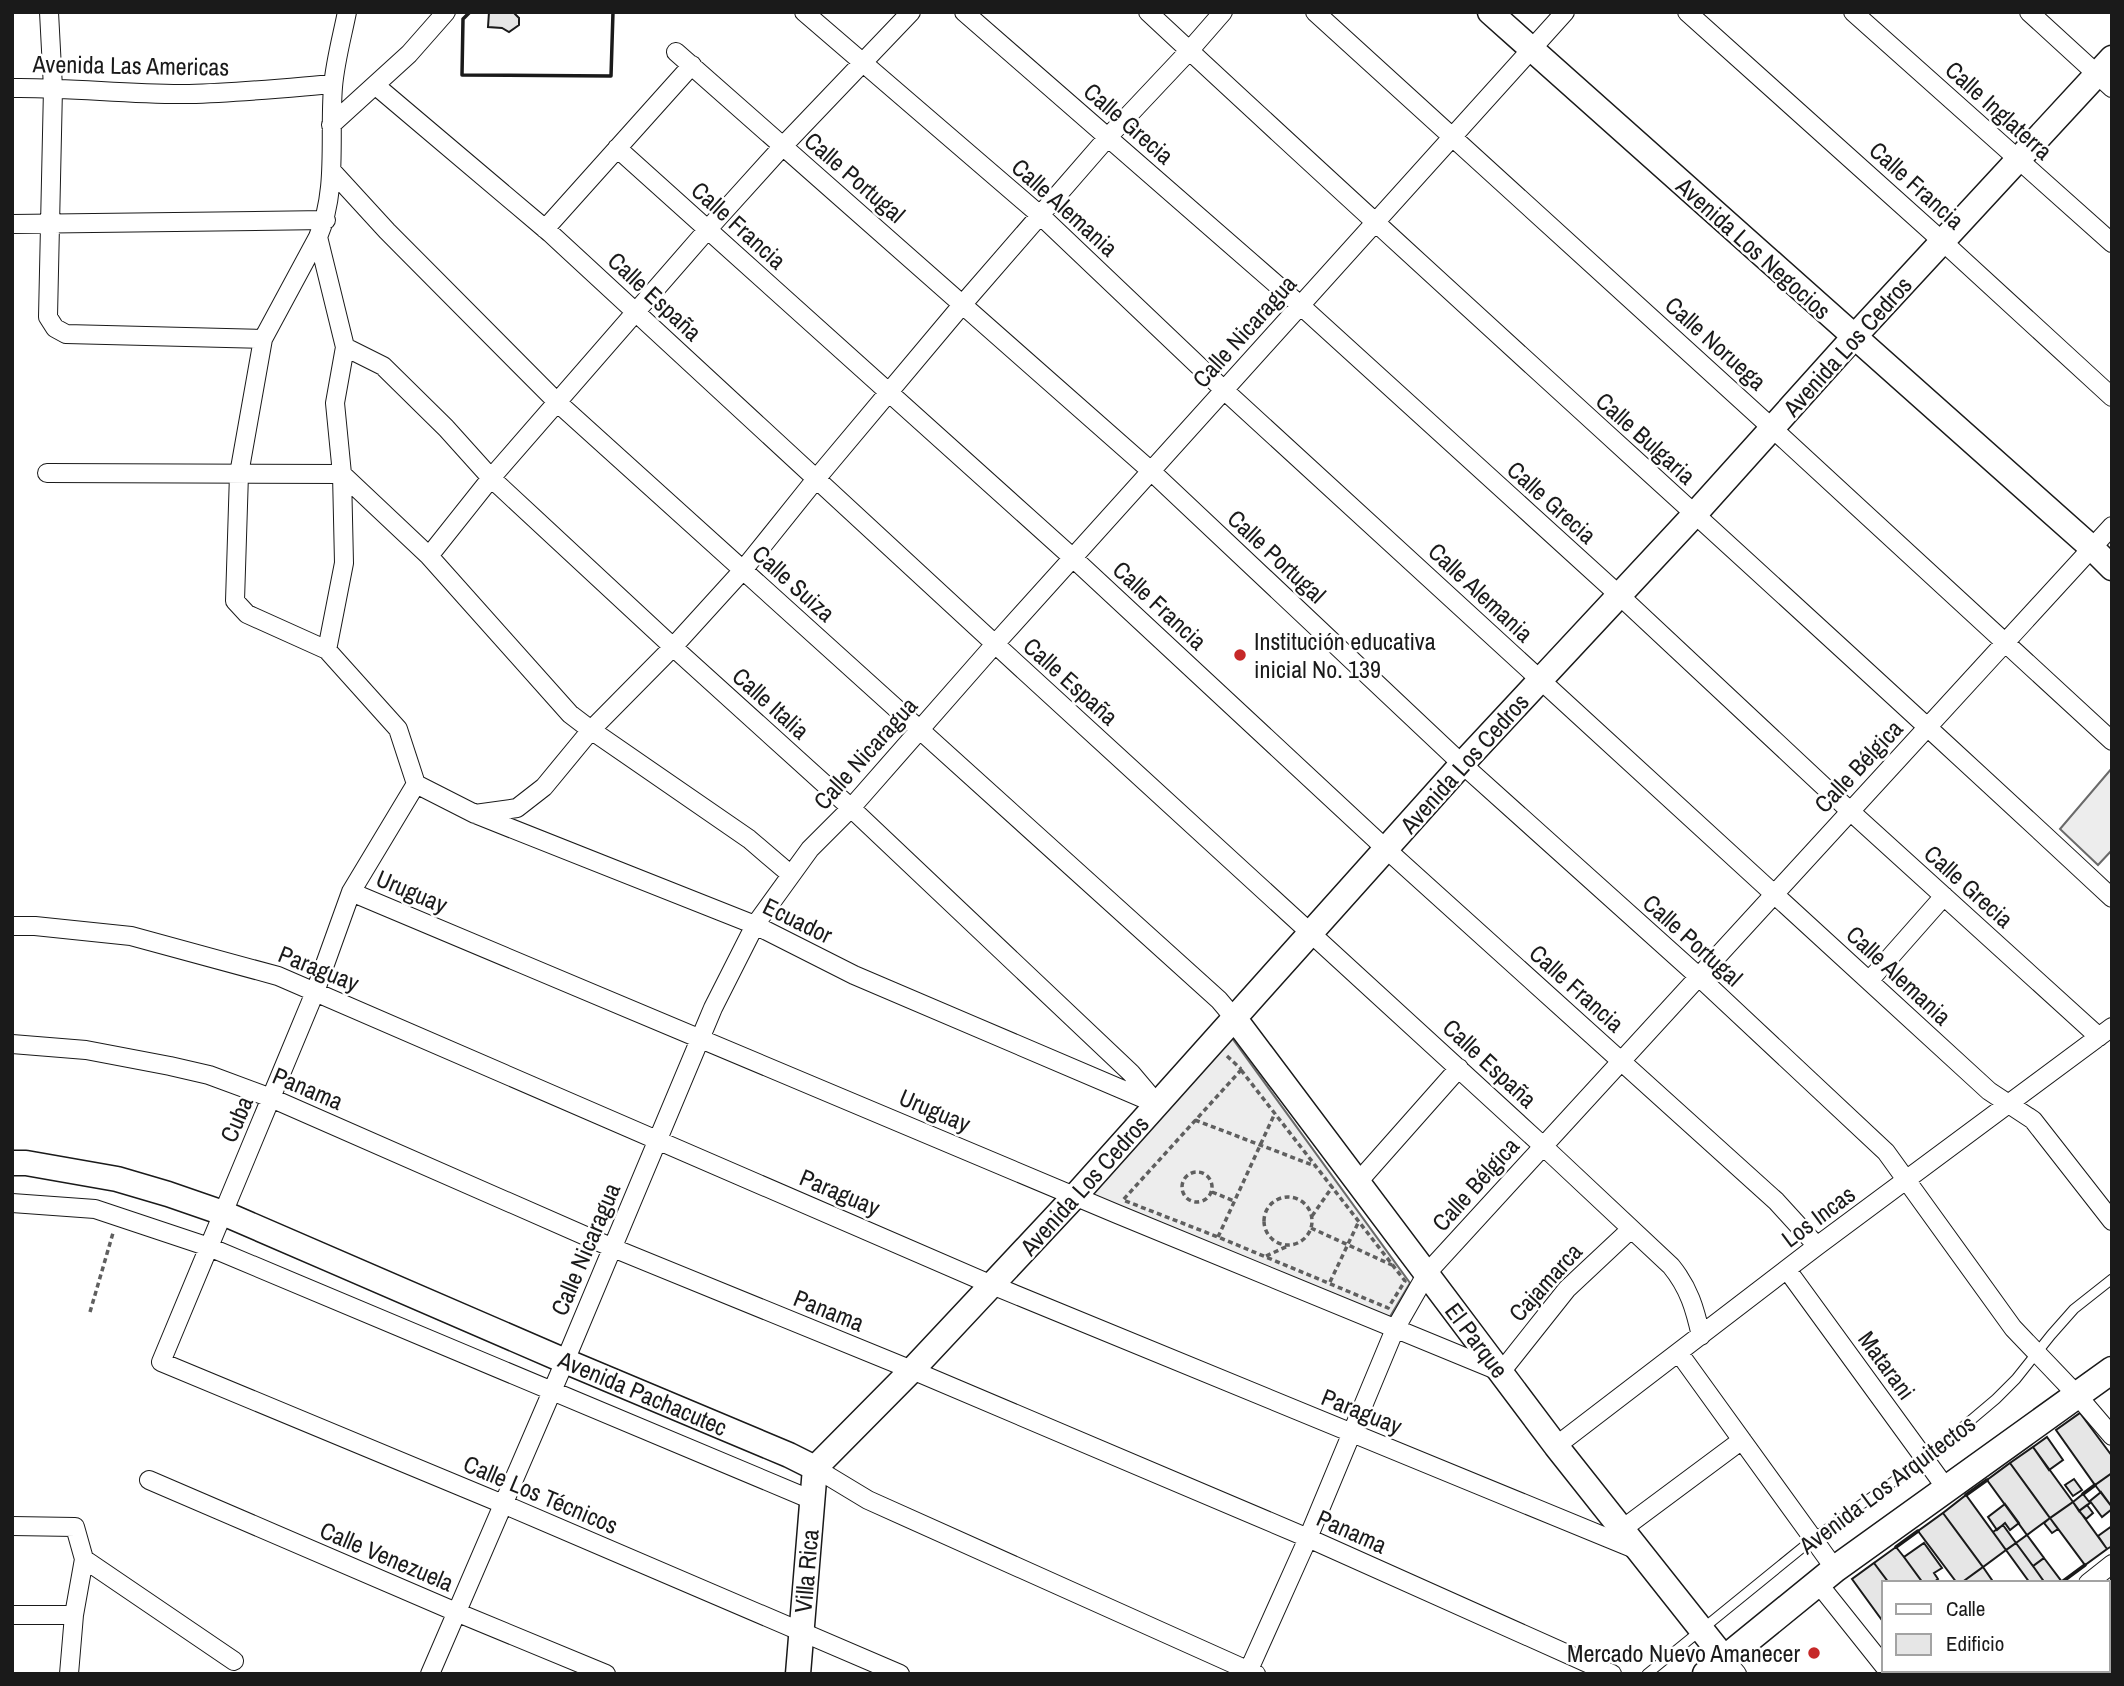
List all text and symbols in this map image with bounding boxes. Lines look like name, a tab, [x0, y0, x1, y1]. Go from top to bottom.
street label: Avenida Las Americas	[31, 47, 230, 83]
street label: Calle Inglaterra	[1939, 53, 2059, 167]
street label: Calle Grecia	[1077, 75, 1181, 171]
street label: Calle Portugal	[798, 124, 912, 230]
street label: Calle Francia	[1863, 134, 1971, 236]
street label: Calle Alemania	[1005, 151, 1125, 263]
street label: Avenida Los Negocios	[1669, 169, 1838, 326]
street label: Calle Francia	[685, 174, 793, 276]
street label: Calle España	[601, 244, 709, 348]
street label: Calle Nicaragua	[1185, 268, 1303, 394]
street label: Avenida Los Cedros	[1775, 269, 1918, 424]
street label: Calle Noruega	[1659, 289, 1773, 397]
street label: Calle Bulgaria	[1589, 385, 1703, 491]
street label: Calle Grecia	[1501, 454, 1603, 551]
street label: Calle Portugal	[1221, 502, 1333, 610]
street label: Calle Alemania	[1422, 535, 1540, 649]
street label: Calle Suiza	[746, 537, 842, 629]
street label: Calle Francia	[1106, 553, 1214, 657]
place label: Institución educativa inicial No. 139	[1254, 625, 1436, 685]
street label: Calle España	[1017, 630, 1125, 732]
marker: Institución educativa inicial No. 139	[1232, 647, 1248, 663]
street label: Calle Italia	[726, 660, 816, 746]
street label: Avenida Los Cedros	[1392, 686, 1535, 841]
street label: Calle Nicaragua	[806, 690, 924, 816]
street label: Calle Bélgica	[1807, 713, 1909, 819]
street label: Calle Grecia	[1918, 838, 2020, 935]
street label: Uruguay	[372, 862, 453, 920]
street label: Calle Portugal	[1636, 887, 1750, 993]
street label: Ecuador	[758, 890, 838, 951]
street label: Calle Alemania	[1840, 918, 1958, 1032]
street label: Paraguay	[274, 937, 364, 999]
street label: Calle Francia	[1523, 937, 1631, 1039]
street label: Calle España	[1436, 1011, 1544, 1115]
street label: Panama	[268, 1059, 348, 1117]
street label: Uruguay	[895, 1081, 976, 1139]
street label: Cuba	[212, 1091, 260, 1147]
street label: Avenida Los Cedros	[1012, 1108, 1155, 1263]
street label: Calle Bélgica	[1424, 1130, 1526, 1238]
street label: Paraguay	[795, 1161, 885, 1223]
street label: Calle Nicaragua	[543, 1178, 627, 1320]
street label: Los Incas	[1775, 1178, 1861, 1254]
street label: Cajamarca	[1501, 1236, 1589, 1328]
street label: Panama	[789, 1281, 869, 1339]
street label: El Parque	[1438, 1296, 1516, 1384]
street label: Matarani	[1851, 1324, 1923, 1406]
street label: Avenida Pachacutec	[553, 1343, 732, 1443]
street label: Paraguay	[1317, 1380, 1407, 1442]
street label: Avenida Los Arquitectos	[1792, 1407, 1982, 1561]
street label: Calle Los Técnicos	[459, 1447, 623, 1541]
street label: Panama	[1312, 1501, 1392, 1561]
street label: Calle Venezuela	[315, 1513, 459, 1599]
street label: Villa Rica	[786, 1528, 826, 1614]
legend	[1882, 1581, 2110, 1672]
text: Calle	[1946, 1594, 1985, 1623]
text: Edificio	[1946, 1629, 2004, 1658]
place label: Mercado Nuevo Amanecer	[1567, 1637, 1800, 1669]
marker: Mercado Nuevo Amanecer	[1806, 1645, 1822, 1661]

